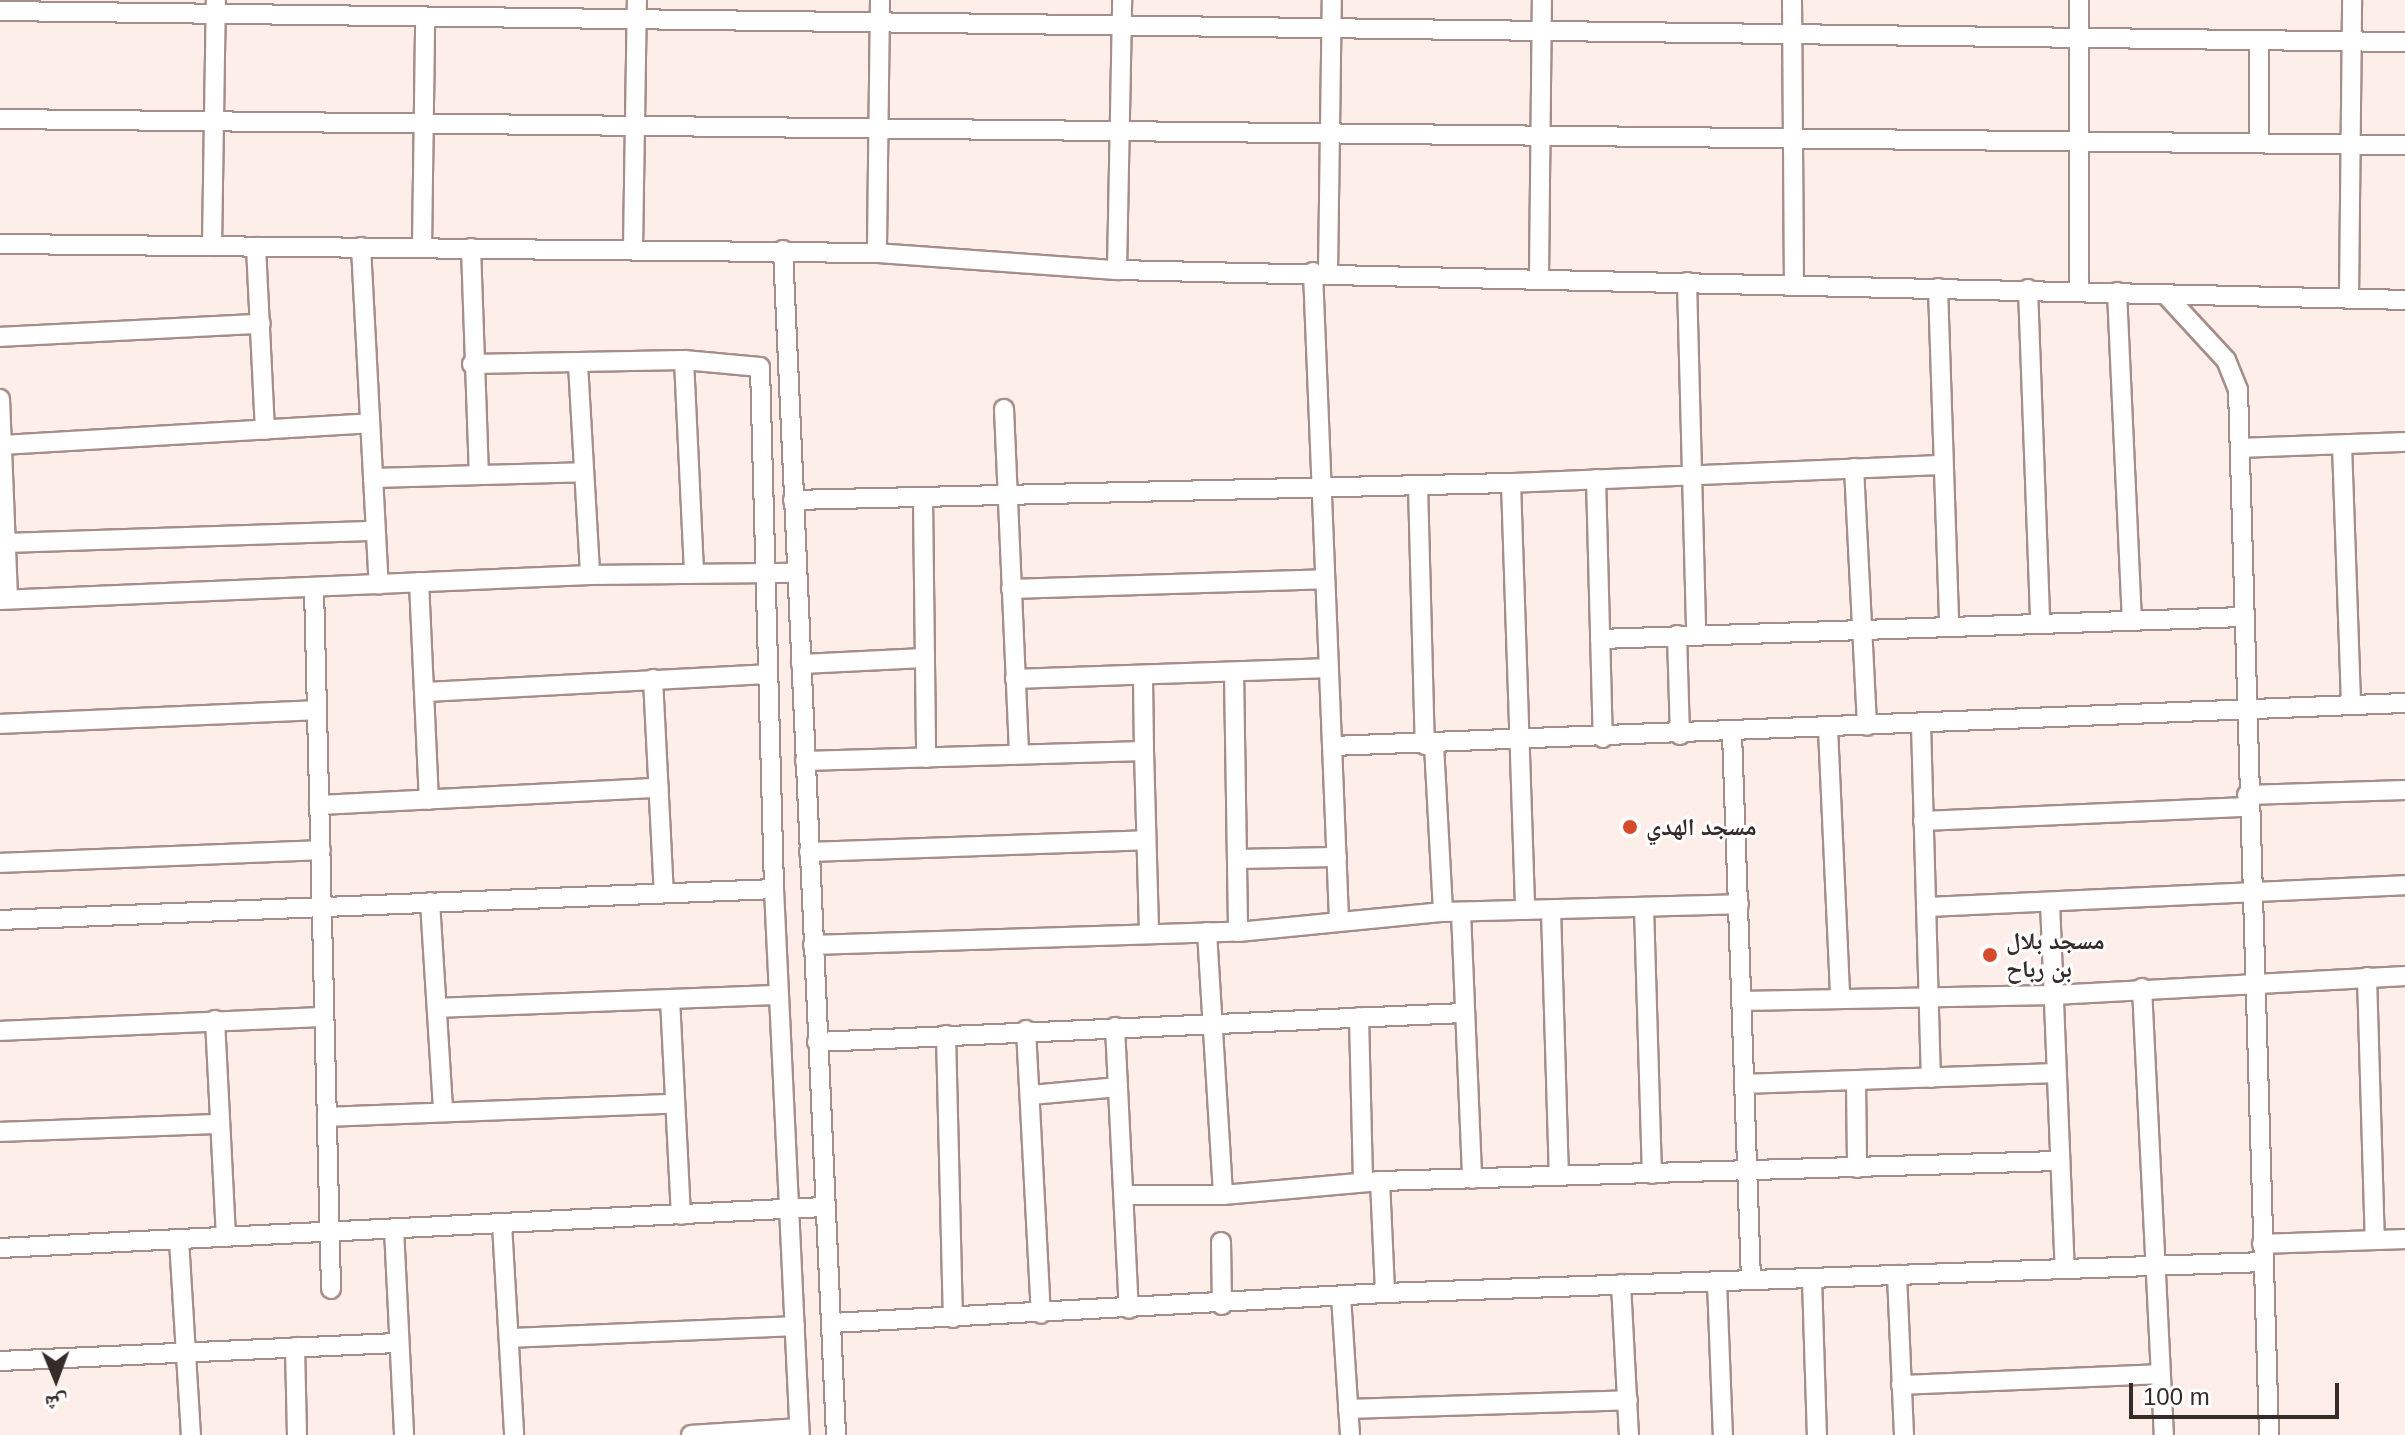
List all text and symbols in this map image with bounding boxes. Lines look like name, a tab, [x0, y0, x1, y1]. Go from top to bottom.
place label: مسجد الهدي	[1646, 813, 1757, 841]
marker: مسجد الهدي	[1621, 818, 1639, 836]
place label: مسجد بلال بن رباح	[2006, 927, 2105, 983]
marker: مسجد بلال بن رباح	[1981, 946, 1999, 964]
north arrow	[16, 1339, 96, 1419]
scale bar	[2133, 1367, 2343, 1417]
text: 100 m	[2143, 1383, 2210, 1410]
text: ش	[45, 1391, 68, 1416]

